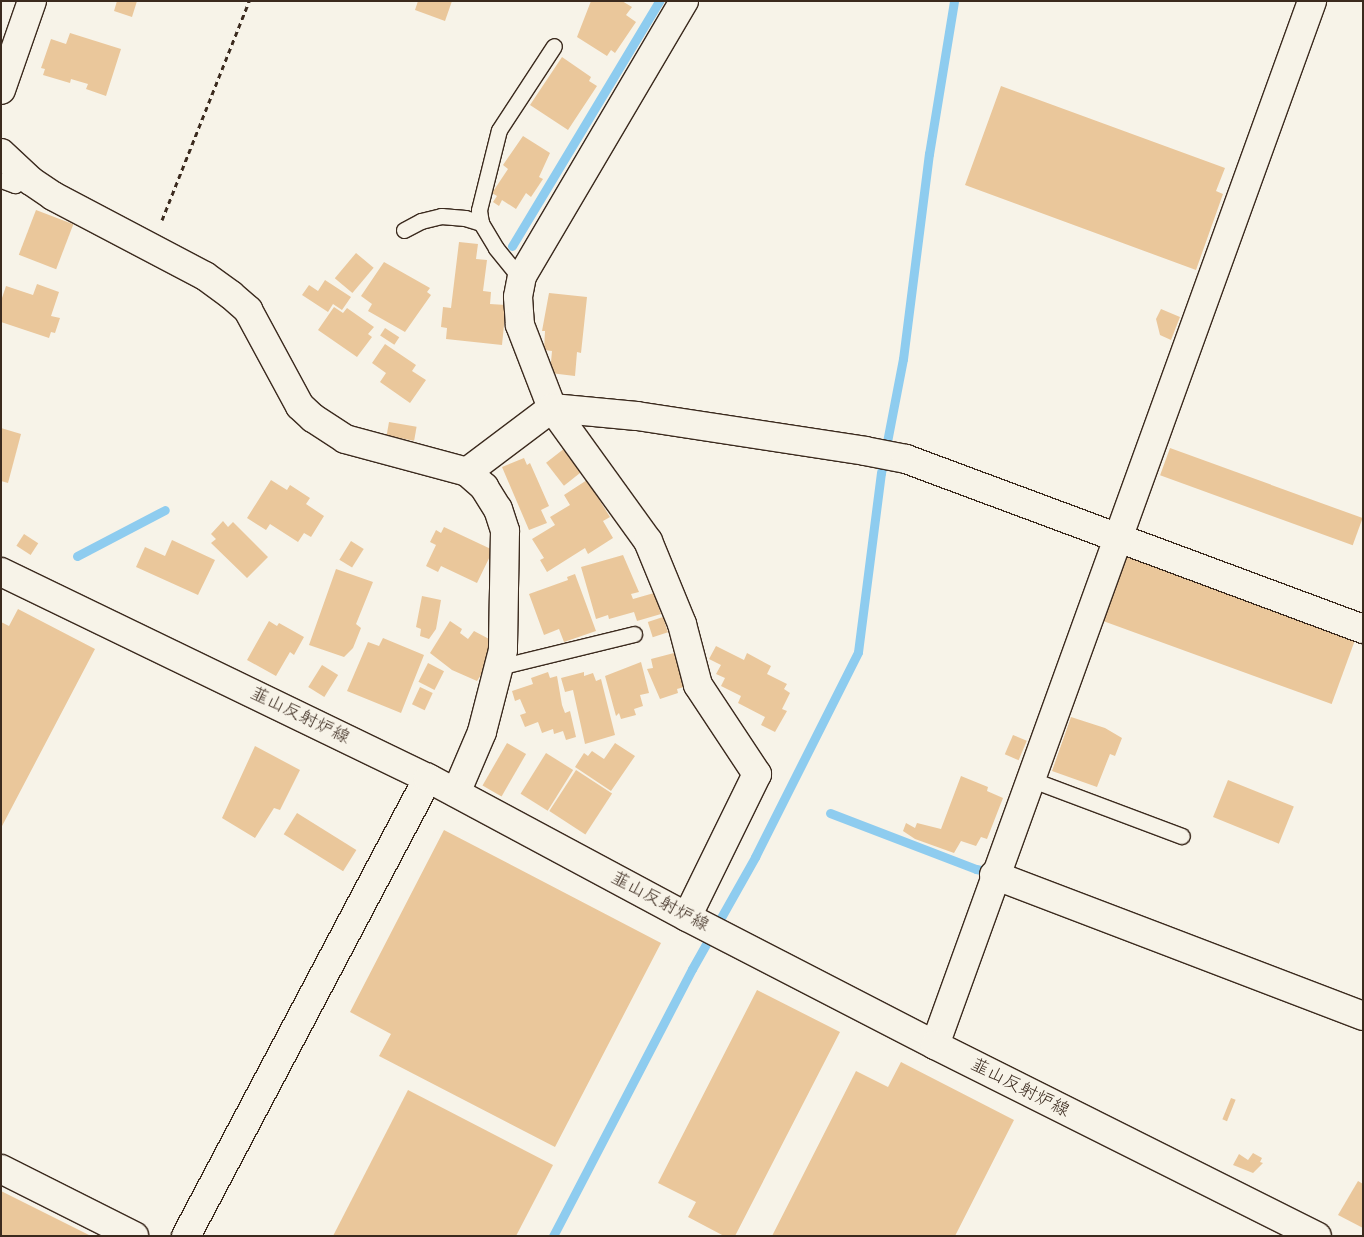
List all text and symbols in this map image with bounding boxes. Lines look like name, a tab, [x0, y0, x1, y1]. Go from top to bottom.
street label: 韮山反射炉線	[247, 683, 353, 749]
street label: 韮山反射炉線	[607, 867, 713, 937]
street label: 韮山反射炉線	[967, 1054, 1073, 1122]

